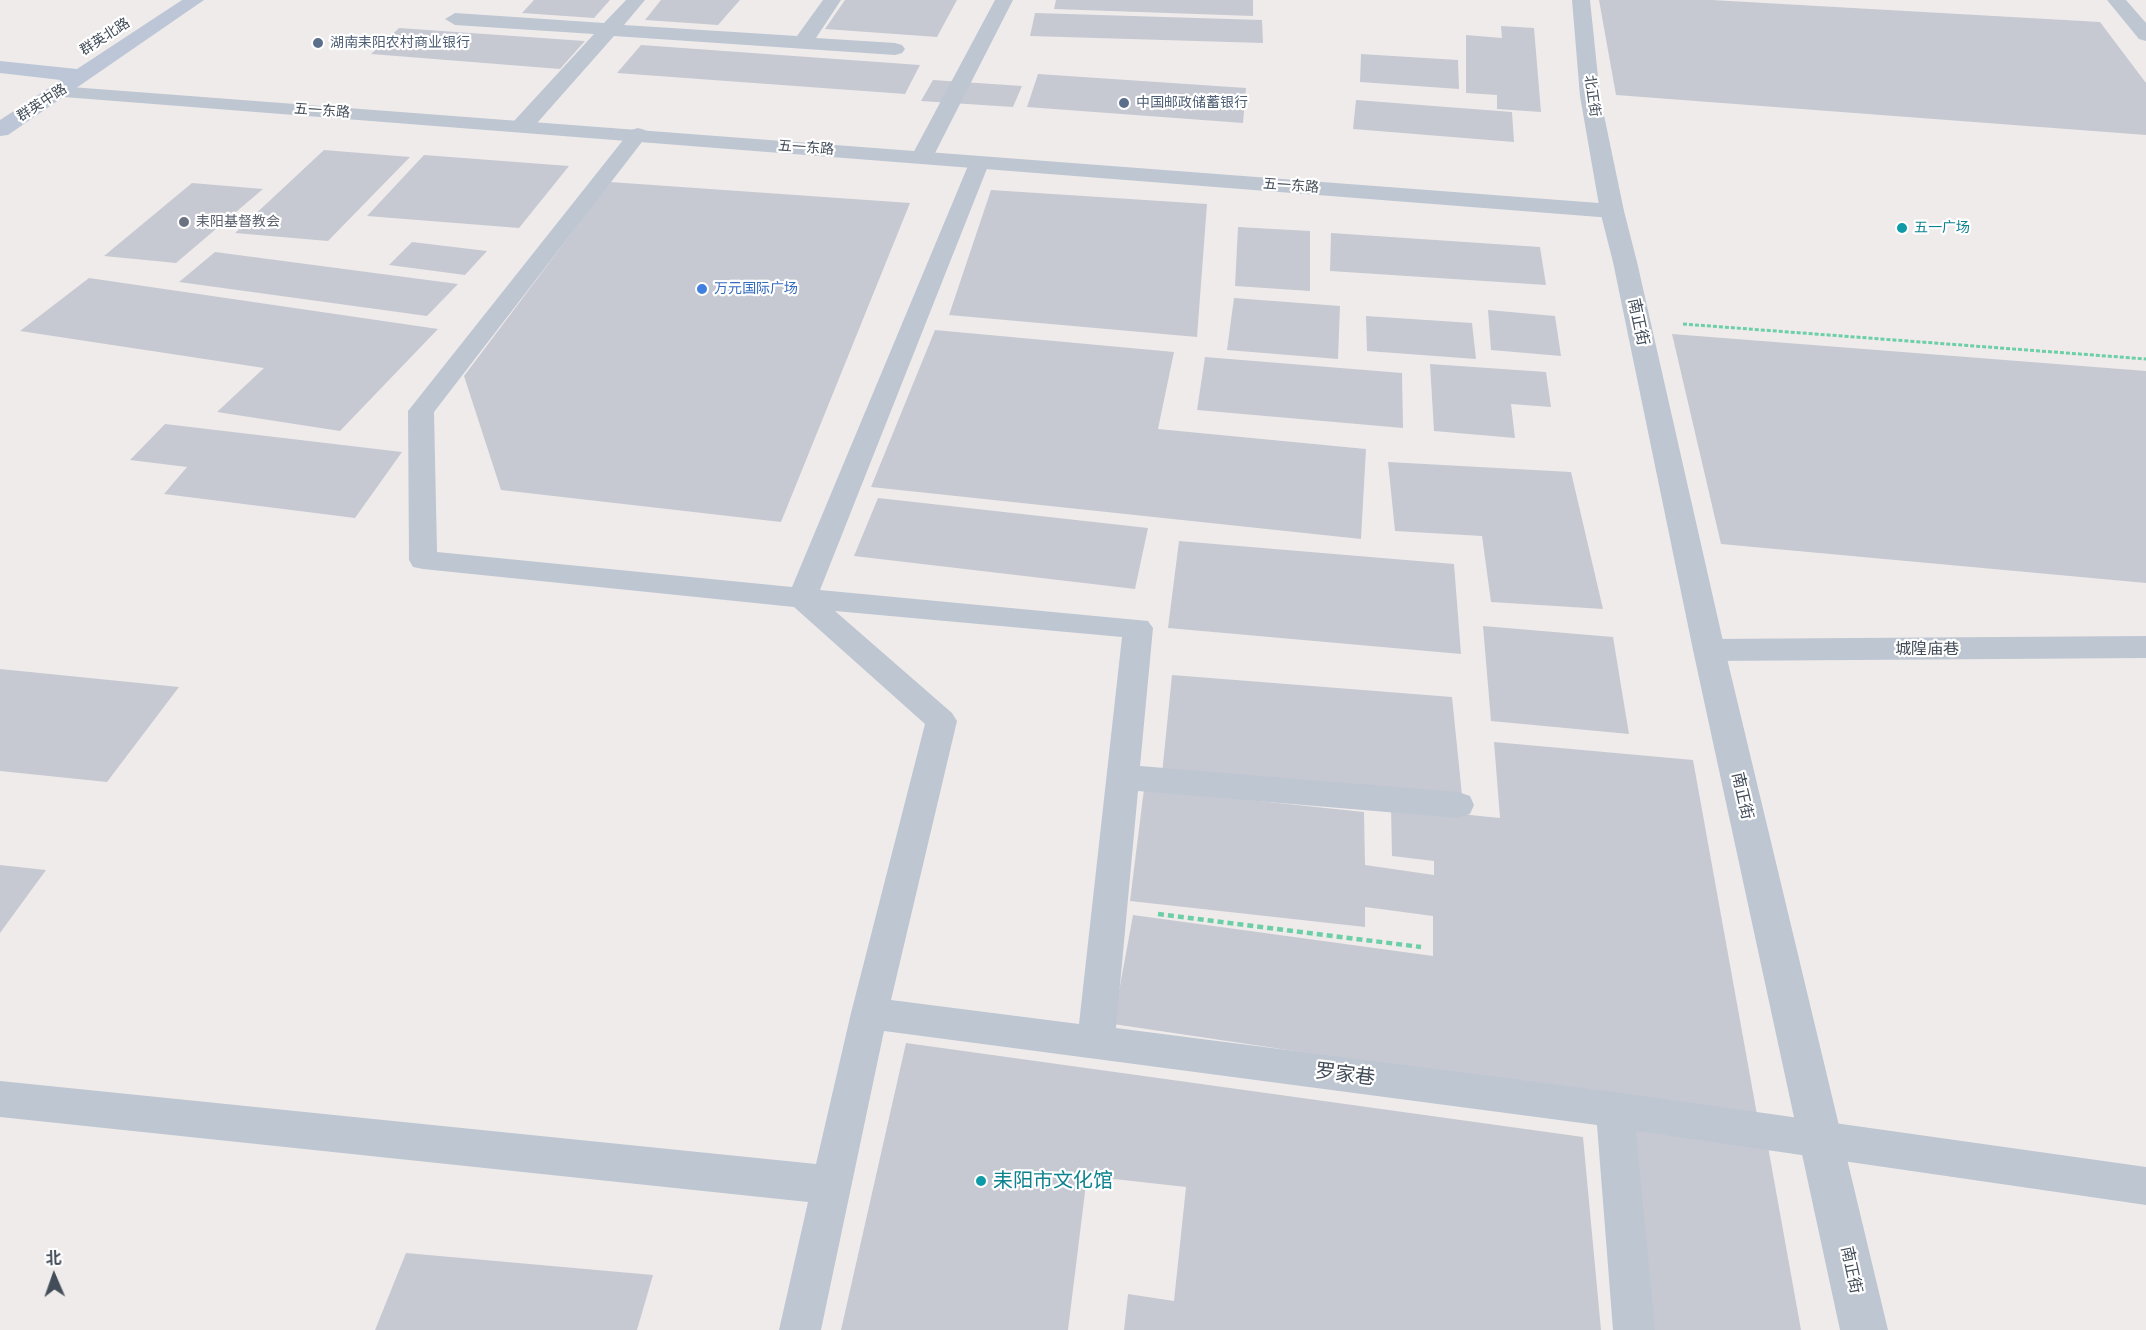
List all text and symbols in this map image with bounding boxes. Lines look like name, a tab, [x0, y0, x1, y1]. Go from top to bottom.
street label: 群英北路	[77, 15, 133, 59]
place label: 湖南耒阳农村商业银行	[330, 35, 470, 51]
marker: 湖南耒阳农村商业银行	[311, 36, 325, 50]
street label: 北正街	[1581, 74, 1603, 118]
street label: 群英中路	[14, 81, 70, 125]
place label: 中国邮政储蓄银行	[1136, 95, 1248, 111]
marker: 中国邮政储蓄银行	[1117, 96, 1131, 110]
street label: 五一东路	[293, 101, 351, 121]
street label: 五一东路	[777, 138, 835, 158]
street label: 五一东路	[1262, 176, 1320, 196]
place label: 耒阳基督教会	[196, 214, 280, 230]
marker: 耒阳基督教会	[177, 215, 191, 229]
place label: 五一广场	[1914, 220, 1970, 236]
marker: 五一广场	[1895, 221, 1909, 235]
place label: 万元国际广场	[714, 281, 798, 297]
marker: 万元国际广场	[695, 282, 709, 296]
street label: 南正街	[1624, 297, 1652, 347]
street label: 城隍庙巷	[1895, 639, 1959, 659]
street label: 南正街	[1727, 770, 1757, 822]
street label: 罗家巷	[1314, 1059, 1376, 1091]
place label: 耒阳市文化馆	[993, 1169, 1113, 1193]
marker: 耒阳市文化馆	[974, 1174, 988, 1188]
street label: 南正街	[1837, 1245, 1865, 1295]
north arrow	[24, 1246, 84, 1306]
text: 北	[45, 1248, 62, 1268]

